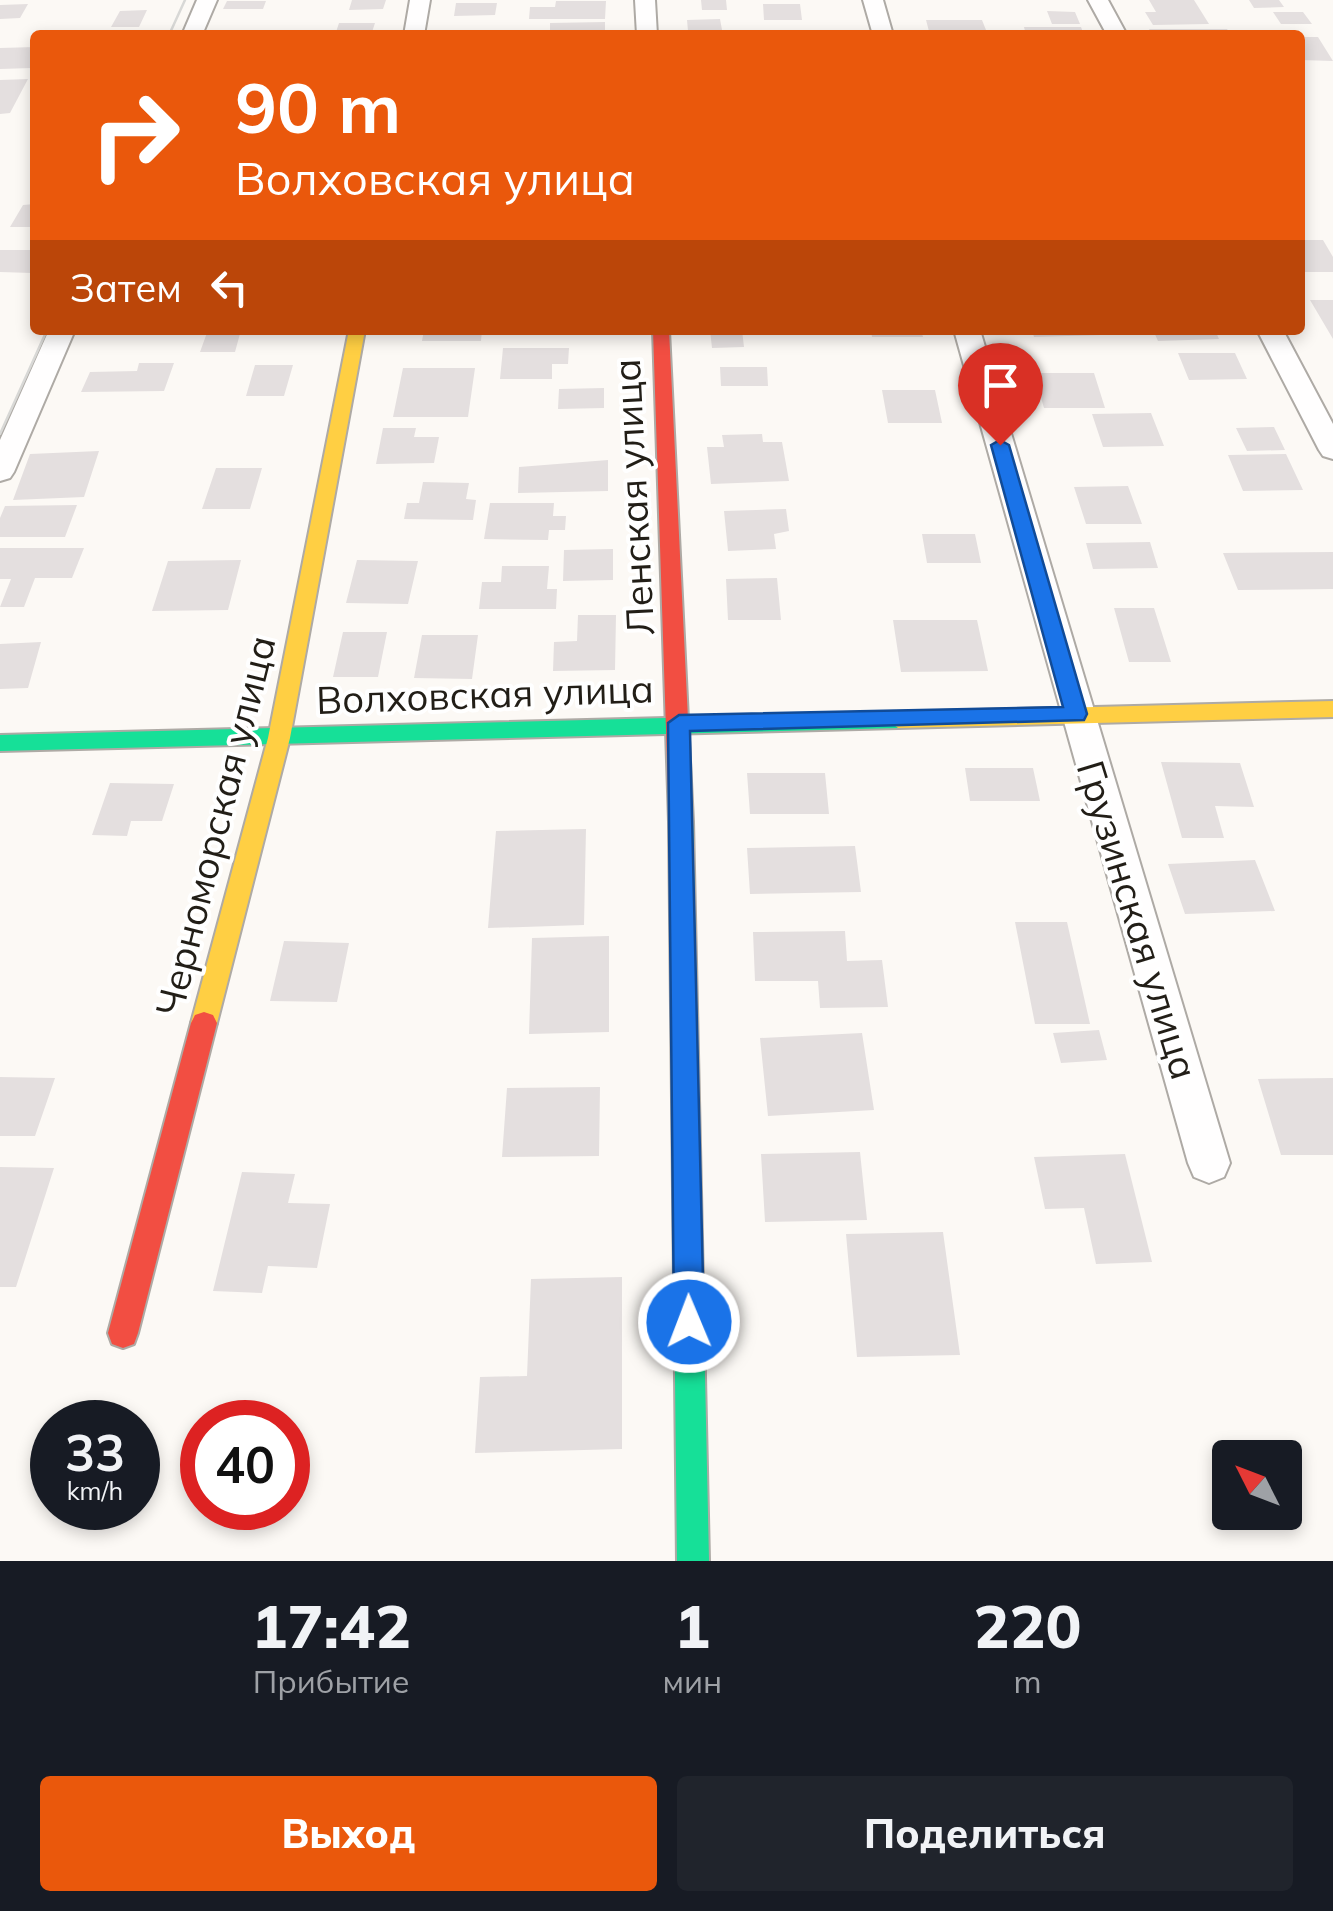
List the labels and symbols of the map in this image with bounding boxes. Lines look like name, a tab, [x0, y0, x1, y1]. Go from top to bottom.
pin	[958, 343, 1043, 446]
street label: Ленская улица	[602, 357, 664, 637]
street label: Черноморская улица	[145, 631, 286, 1021]
street label: Волховская улица	[315, 664, 655, 724]
street label: Грузинская улица	[1067, 755, 1209, 1085]
position arrow	[637, 1270, 741, 1374]
speed limit sign: 40	[180, 1400, 310, 1530]
north arrow	[1212, 1440, 1302, 1530]

